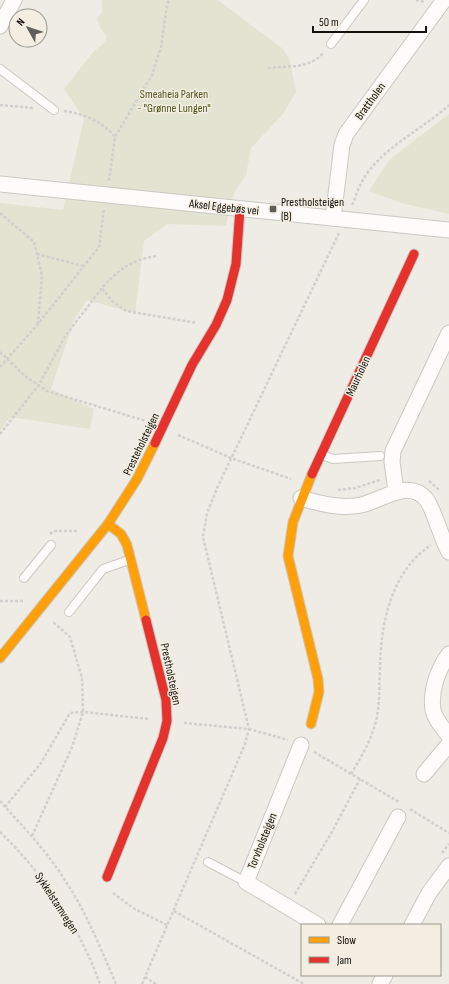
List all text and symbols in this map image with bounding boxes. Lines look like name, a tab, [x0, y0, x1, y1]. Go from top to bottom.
north arrow	[8, 8, 48, 48]
scale bar	[313, 8, 426, 34]
text: 50 m	[319, 15, 339, 30]
text: N	[14, 16, 28, 28]
street label: Brattholen	[352, 80, 389, 123]
park label: Smeaheia Parken - "Grønne Lungen"	[137, 87, 211, 116]
place label: Prestholsteigen (B)	[281, 195, 344, 224]
street label: Aksel Eggebøs vei	[187, 196, 260, 219]
marker: Prestholsteigen (B)	[268, 204, 278, 214]
street label: Maurholen	[343, 354, 374, 399]
street label: Presteholsteigen	[120, 410, 163, 478]
street label: Prestholsteigen	[157, 642, 184, 707]
street label: Torvholsteigen	[244, 811, 281, 871]
street label: Sykkelstamvegen	[31, 870, 82, 937]
legend	[301, 924, 441, 976]
text: Slow	[337, 933, 356, 948]
text: Jam	[336, 953, 352, 968]

